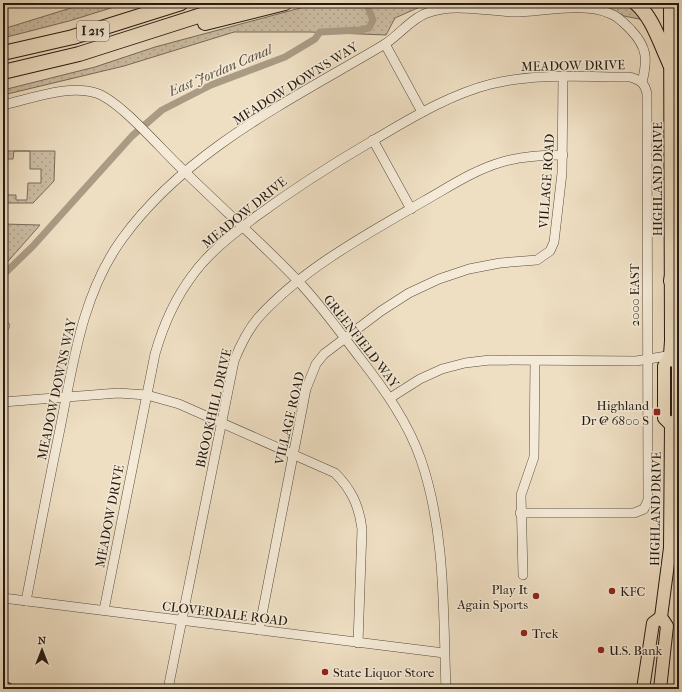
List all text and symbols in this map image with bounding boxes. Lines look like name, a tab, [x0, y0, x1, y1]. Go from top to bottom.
road number: I 215	[77, 21, 109, 41]
street label: MEADOW DOWNS WAY	[230, 38, 361, 128]
water label: East Jordan Canal	[165, 40, 276, 100]
street label: MEADOW DRIVE	[521, 57, 625, 74]
street label: HIGHLAND DRIVE	[650, 122, 665, 236]
street label: VILLAGE ROAD	[536, 133, 557, 230]
street label: MEADOW DRIVE	[199, 174, 290, 251]
street label: 2000 EAST	[627, 263, 642, 326]
street label: GREENFIELD WAY	[321, 292, 403, 392]
street label: MEADOW DOWNS WAY	[34, 316, 79, 461]
street label: BROOKHILL DRIVE	[192, 347, 235, 469]
street label: VILLAGE ROAD	[271, 370, 307, 467]
place label: Highland Dr @ 6800 S	[581, 398, 650, 428]
marker: Highland Dr @ 6800 S	[652, 407, 662, 417]
street label: HIGHLAND DRIVE	[647, 452, 664, 566]
street label: MEADOW DRIVE	[92, 463, 127, 569]
place label: Play It Again Sports	[456, 582, 528, 612]
place label: KFC	[620, 584, 645, 599]
marker: KFC	[607, 586, 617, 596]
marker: Play It Again Sports	[531, 591, 541, 601]
street label: CLOVERDALE ROAD	[161, 598, 289, 629]
place label: Trek	[532, 626, 559, 641]
marker: Trek	[519, 628, 529, 638]
north arrow	[22, 630, 62, 670]
text: N	[38, 634, 47, 647]
place label: U.S. Bank	[609, 643, 663, 658]
marker: U.S. Bank	[596, 645, 606, 655]
place label: State Liquor Store	[333, 665, 435, 680]
marker: State Liquor Store	[320, 667, 330, 677]

